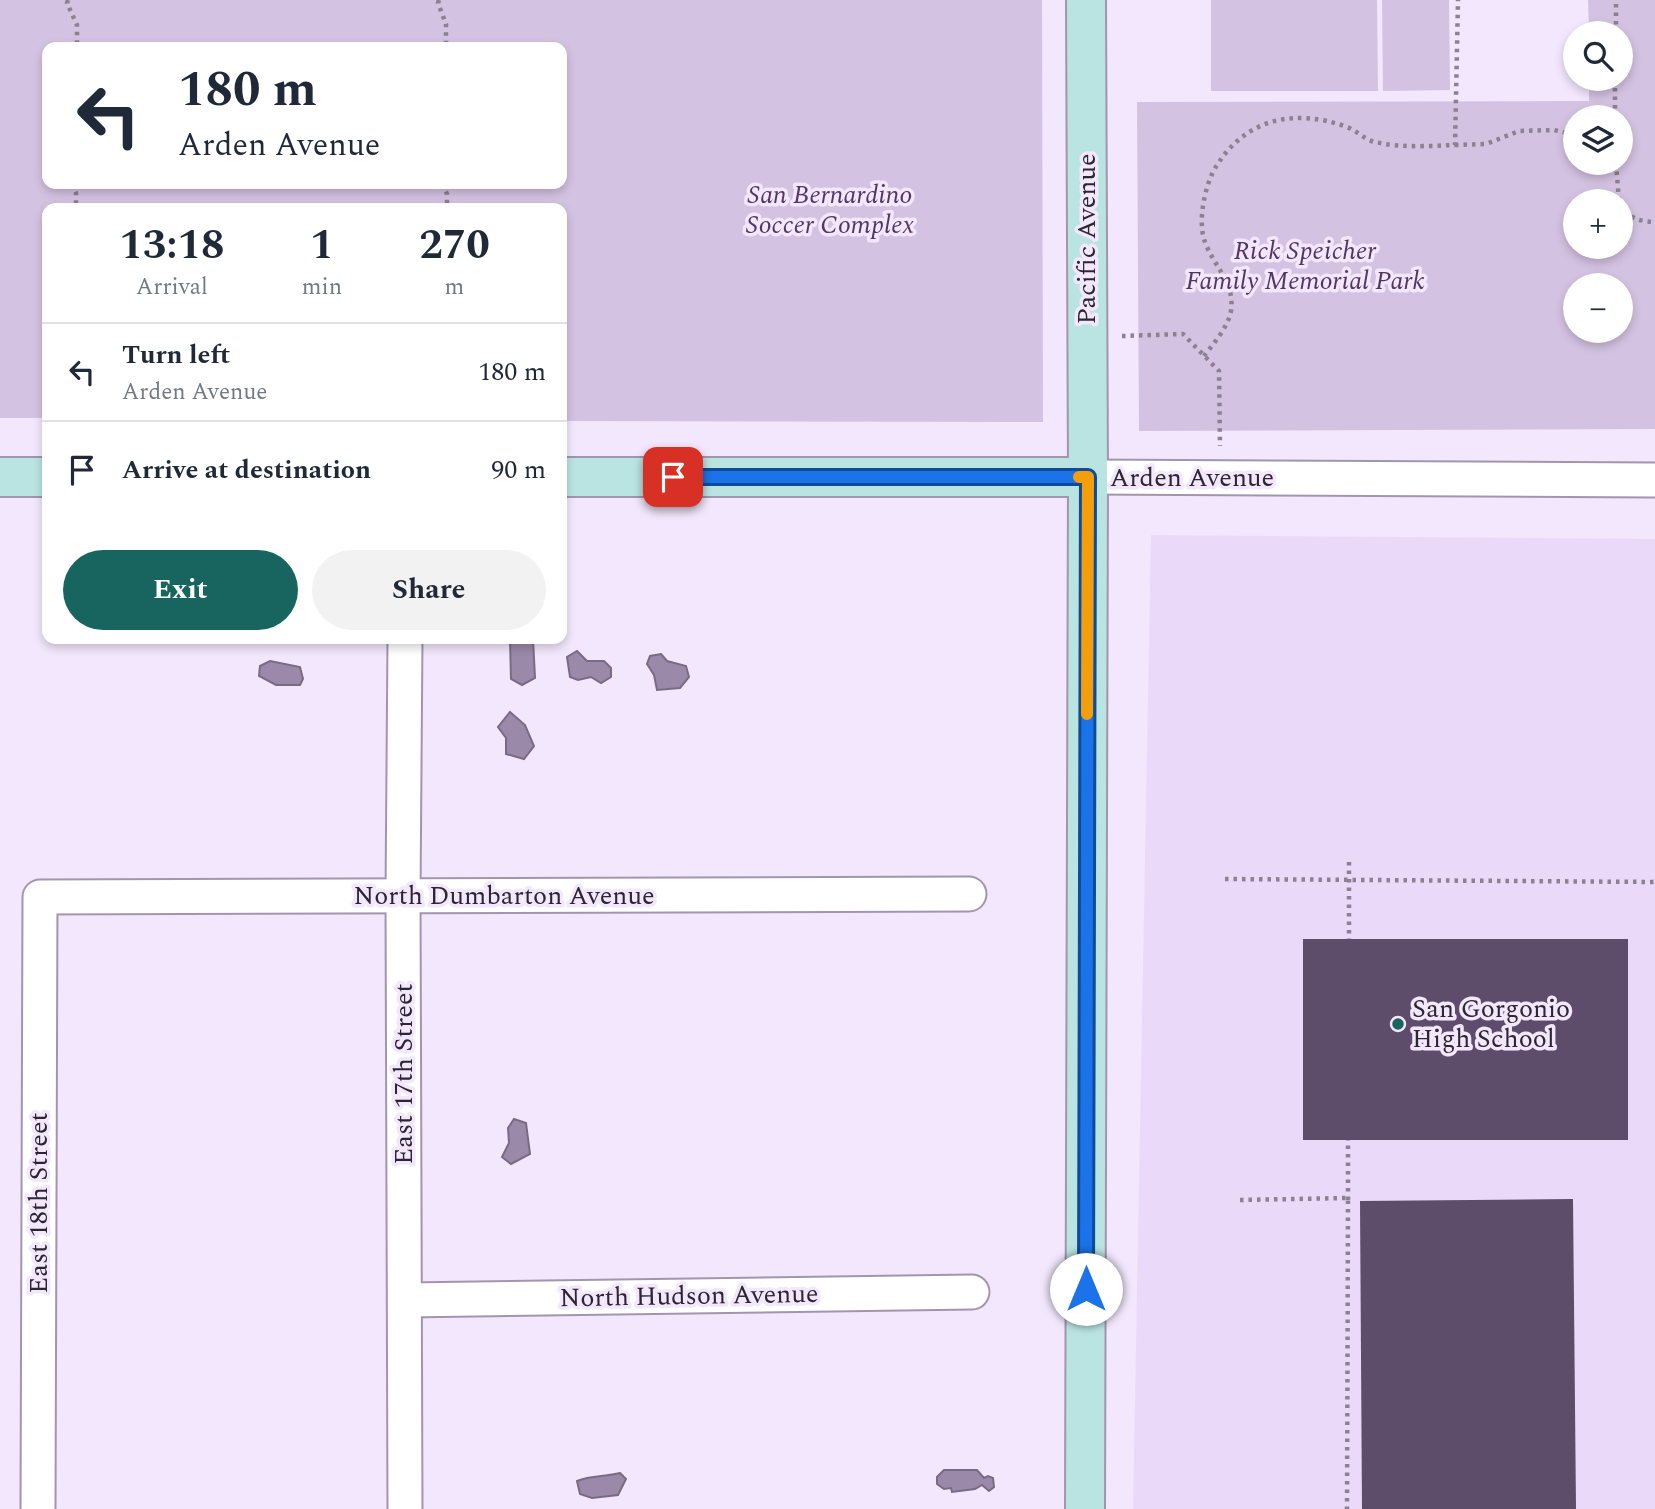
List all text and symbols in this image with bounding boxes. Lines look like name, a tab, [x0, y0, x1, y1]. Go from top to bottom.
map controls	[1563, 21, 1633, 343]
button: search	[1563, 21, 1633, 91]
text: 180 m	[178, 53, 317, 128]
icon: left	[63, 70, 154, 161]
button: layers	[1563, 105, 1633, 175]
text: Arden Avenue	[178, 121, 380, 170]
street label: Pacific Avenue	[1067, 153, 1107, 325]
park label: San Bernardino Soccer Complex	[746, 175, 914, 245]
button: +	[1563, 189, 1633, 259]
text: 13:18	[119, 214, 225, 277]
text: 1	[310, 214, 334, 277]
text: 270	[419, 214, 490, 277]
park label: Rick Speicher Family Memorial Park	[1185, 231, 1425, 301]
text: Arrival	[136, 270, 208, 305]
text: min	[302, 270, 342, 305]
text: m	[445, 270, 464, 305]
button: −	[1563, 273, 1633, 343]
text: Turn left	[122, 335, 230, 375]
text: 180 m	[478, 352, 546, 392]
icon: left	[63, 353, 101, 391]
text: Arden Avenue	[122, 375, 267, 410]
pin	[643, 447, 703, 507]
text: Arrive at destination	[122, 450, 371, 490]
text: 90 m	[491, 450, 546, 490]
icon: arrive	[63, 451, 101, 489]
icon: arrive	[654, 458, 692, 496]
street label: Arden Avenue	[1110, 458, 1274, 498]
button: Exit	[63, 550, 298, 630]
button: Share	[312, 550, 546, 630]
street label: North Dumbarton Avenue	[353, 876, 655, 916]
street label: East 17th Street	[384, 983, 424, 1165]
place label: San Gorgonio High School	[1412, 989, 1570, 1059]
marker: San Gorgonio High School	[1390, 1016, 1406, 1032]
street label: East 18th Street	[19, 1112, 59, 1294]
position arrow	[1049, 1252, 1123, 1326]
street label: North Hudson Avenue	[559, 1274, 819, 1318]

